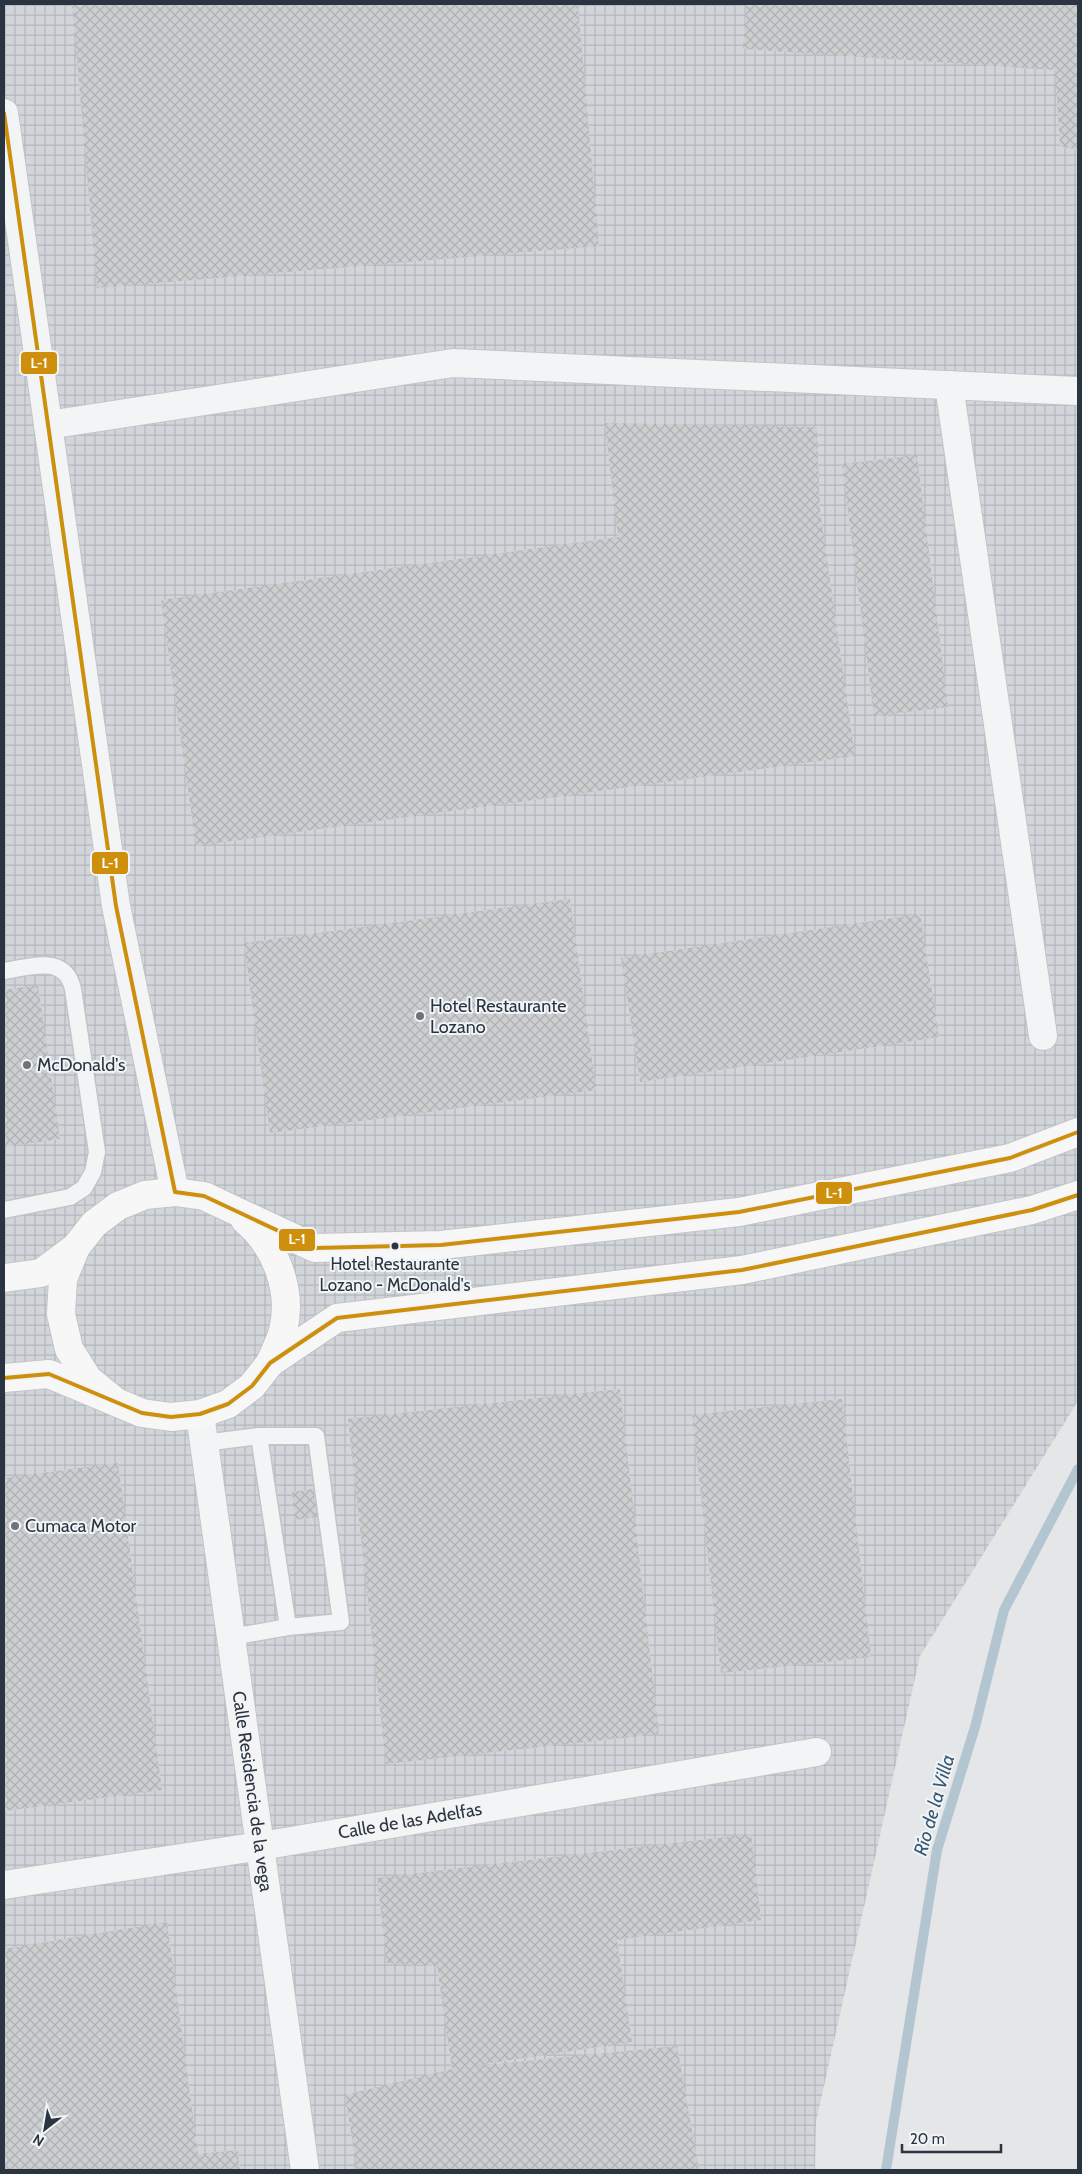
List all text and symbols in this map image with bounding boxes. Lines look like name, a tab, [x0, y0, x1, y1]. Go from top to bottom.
line badge: L-1	[20, 351, 58, 375]
text: L-1	[30, 354, 48, 372]
line badge: L-1	[91, 851, 129, 875]
text: L-1	[101, 854, 119, 872]
place label: Hotel Restaurante Lozano	[430, 995, 566, 1038]
marker: Hotel Restaurante Lozano	[414, 1010, 426, 1022]
place label: McDonald's	[37, 1054, 125, 1076]
marker: McDonald's	[21, 1059, 33, 1071]
line badge: L-1	[815, 1181, 853, 1205]
text: L-1	[825, 1184, 843, 1202]
line badge: L-1	[278, 1228, 316, 1252]
text: L-1	[288, 1230, 306, 1248]
marker: Hotel Restaurante Lozano - McDonald's	[390, 1241, 400, 1251]
place label: Hotel Restaurante Lozano - McDonald's	[320, 1254, 470, 1295]
place label: Cumaca Motor	[25, 1515, 137, 1537]
marker: Cumaca Motor	[9, 1520, 21, 1532]
street label: Calle Residencia de la vega	[228, 1690, 277, 1893]
water label: Río de la Villa	[909, 1752, 959, 1858]
street label: Calle de las Adelfas	[336, 1798, 483, 1844]
north arrow	[20, 2104, 70, 2154]
scale bar	[902, 2122, 1001, 2154]
text: N	[29, 2130, 47, 2150]
text: 20 m	[910, 2130, 945, 2148]

